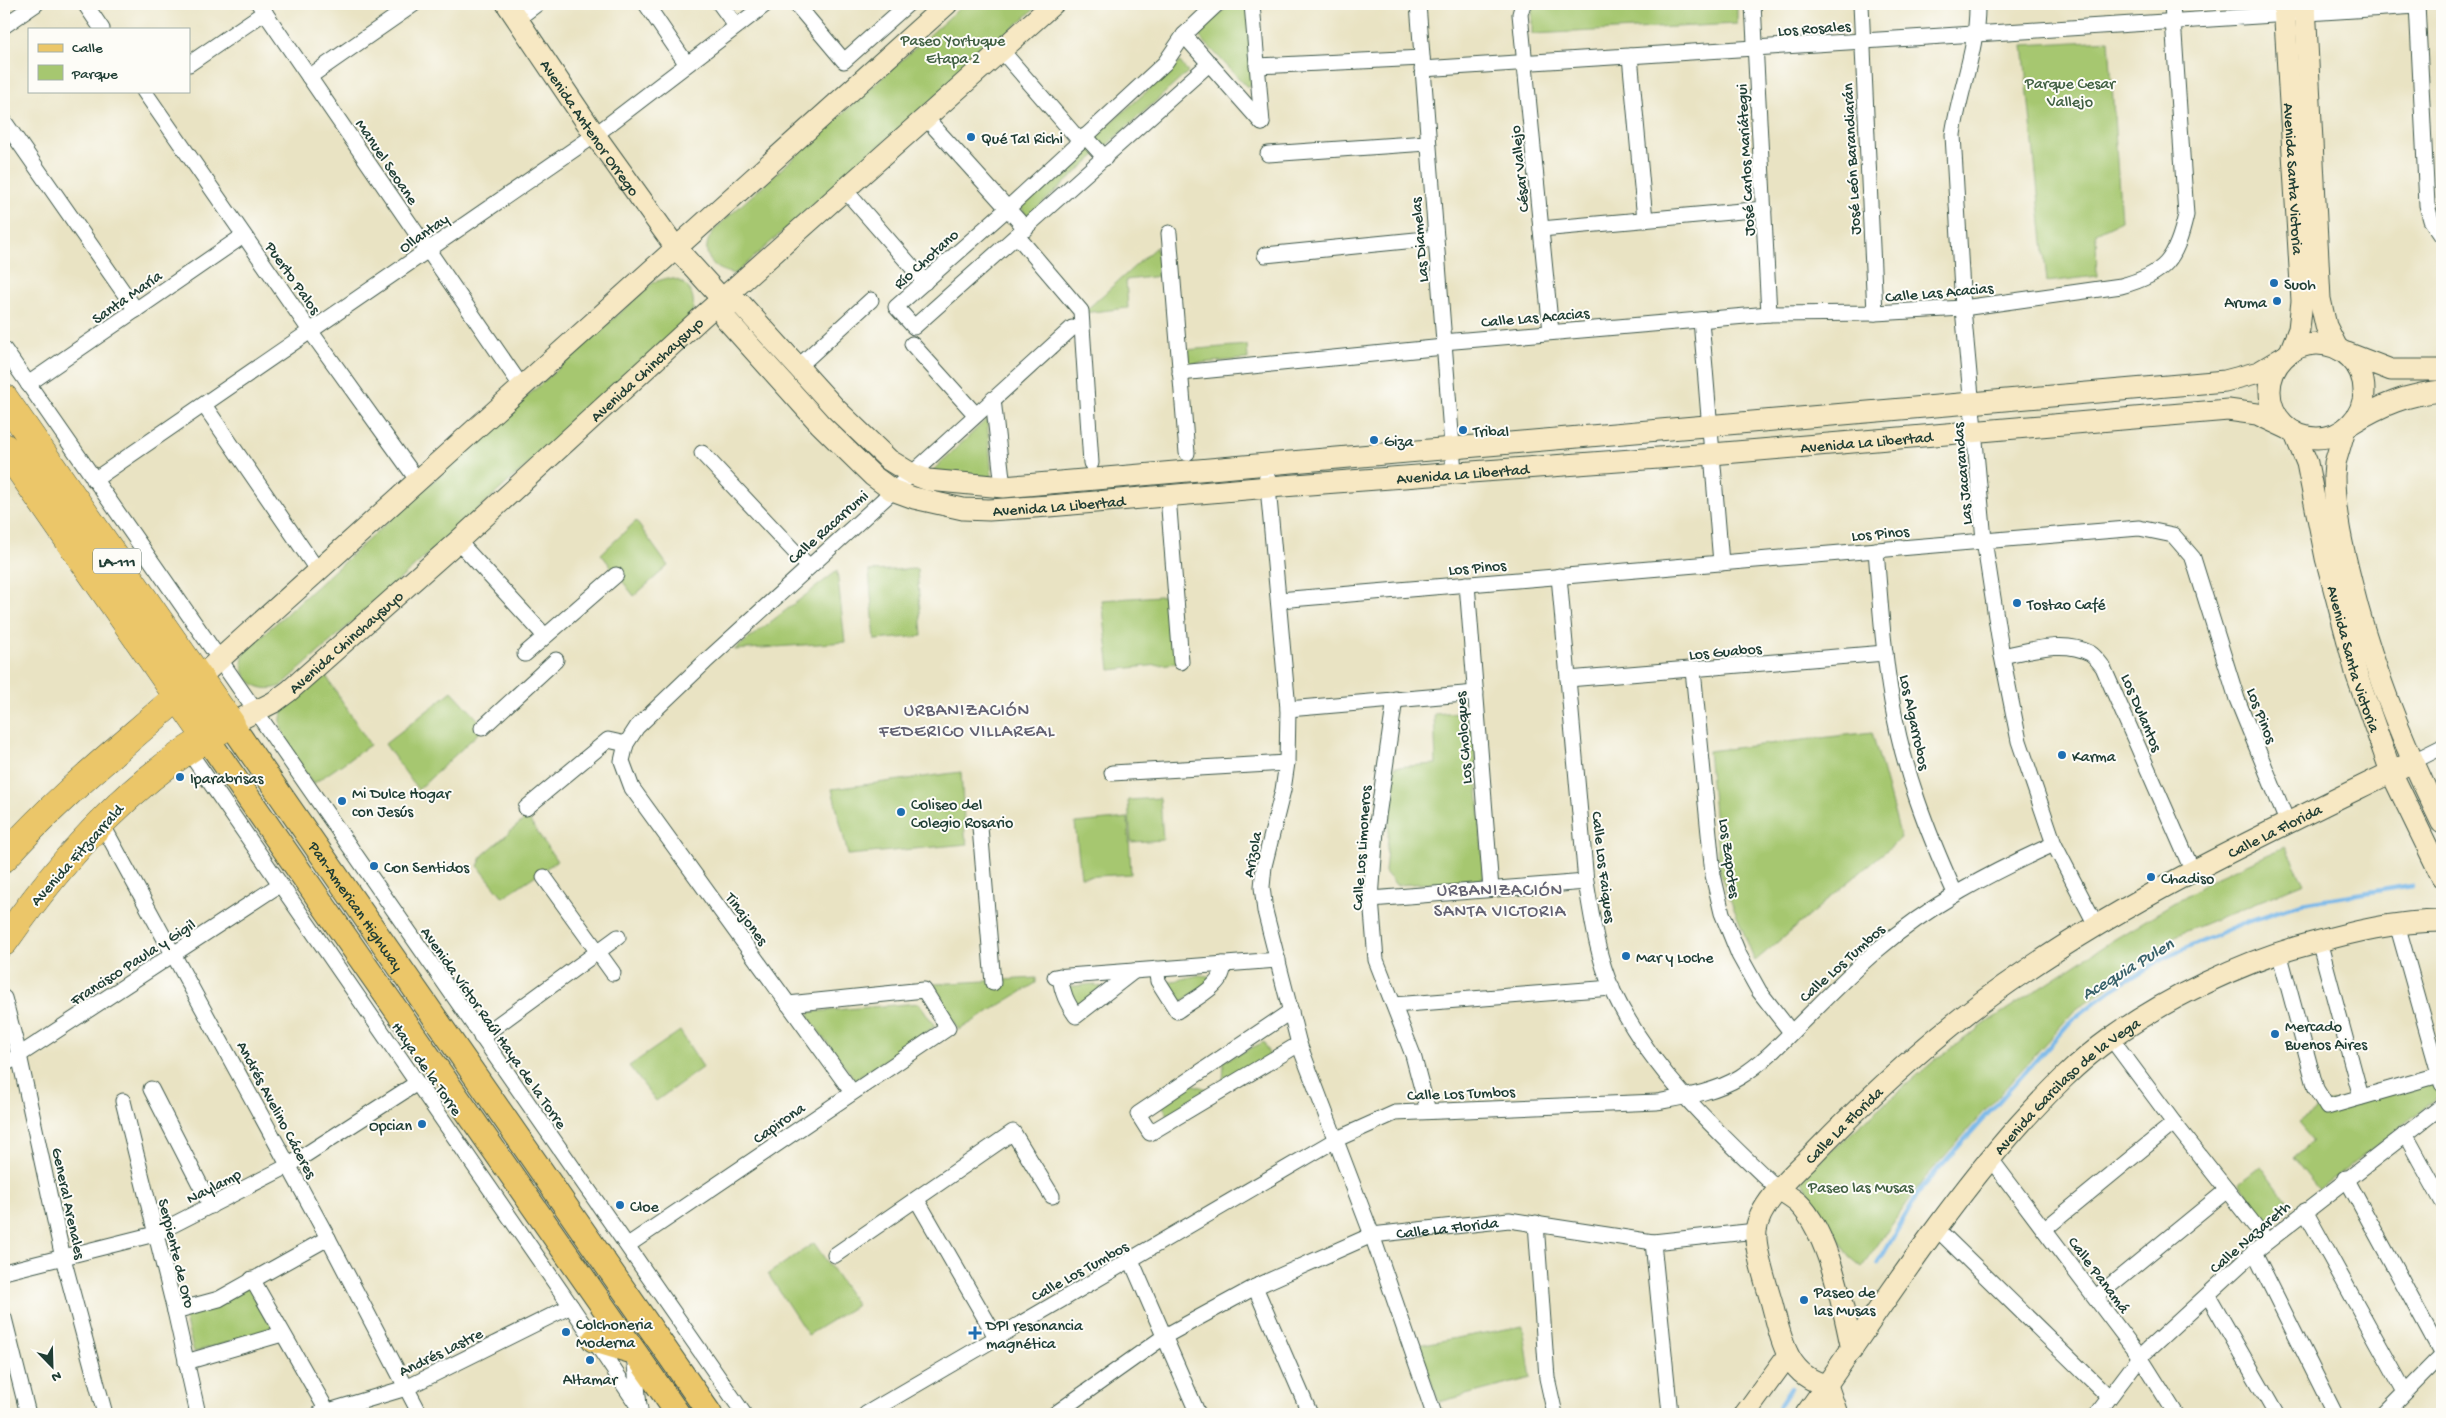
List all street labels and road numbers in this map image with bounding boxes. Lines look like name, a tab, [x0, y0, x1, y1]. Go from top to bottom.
street label: Los Rosales	[1777, 18, 1852, 43]
street label: Avenida Antenor Orrego	[534, 57, 642, 201]
street label: José León Barandiarán	[1840, 82, 1867, 235]
street label: José Carlos Mariátegui	[1734, 83, 1761, 236]
street label: Avenida Santa Victoria	[2277, 103, 2305, 256]
street label: Manuel Seoane	[349, 116, 421, 210]
street label: César Vallejo	[1507, 124, 1535, 213]
street label: Las Diamelas	[1408, 195, 1435, 283]
street label: Ollantay	[396, 211, 454, 259]
street label: Río Chotano	[891, 226, 964, 295]
street label: Puerto Palos	[259, 238, 324, 320]
street label: Santa María	[89, 267, 168, 330]
street label: Calle Las Acacias	[1884, 280, 1995, 309]
street label: Calle Las Acacias	[1480, 305, 1591, 334]
street label: Avenida Chinchaysuyo	[588, 314, 709, 428]
street label: Las Jacarandas	[1950, 421, 1978, 526]
street label: Avenida La Libertad	[1800, 429, 1935, 459]
street label: Avenida La Libertad	[1396, 462, 1532, 490]
street label: Calle Racarrumi	[785, 487, 874, 570]
street label: Avenida La Libertad	[992, 493, 1128, 523]
street label: Los Pinos	[1851, 523, 1911, 547]
road number: LA-111	[93, 548, 141, 574]
street label: Los Pinos	[1448, 557, 1508, 581]
street label: Avenida Santa Victoria	[2321, 584, 2383, 736]
street label: Avenida Chinchaysuyo	[286, 588, 409, 700]
street label: Los Guabos	[1688, 641, 1764, 666]
street label: Los Dulantos	[2115, 672, 2165, 756]
street label: Los Algarrobos	[1893, 673, 1932, 773]
street label: Los Pinos	[2240, 686, 2279, 748]
street label: Los Choloques	[1453, 690, 1478, 785]
street label: Calle Los Limoneros	[1350, 784, 1377, 911]
street label: Avenida Fitzcarrald	[28, 800, 130, 911]
street label: Calle La Florida	[2226, 801, 2327, 864]
street label: Calle Los Faiques	[1585, 811, 1618, 925]
street label: Los Zapotes	[1713, 818, 1743, 900]
street label: Arizola	[1241, 829, 1268, 879]
street label: Pan-American Highway	[302, 838, 406, 976]
street label: Tinajones	[719, 889, 771, 951]
street label: Francisco Paula y Gigil	[67, 916, 200, 1012]
street label: Calle Los Tumbos	[1797, 921, 1891, 1008]
street label: Avenida Víctor Raúl Haya de la Torre	[418, 922, 572, 1132]
street label: Avenida Garcilaso de la Vega	[1991, 1014, 2146, 1160]
street label: Haya de la Torre	[389, 1017, 467, 1119]
street label: Andrés Avelino Cáceres	[231, 1039, 320, 1183]
street label: Calle La Florida	[1802, 1083, 1889, 1170]
street label: Calle Los Tumbos	[1407, 1084, 1517, 1107]
street label: Capirona	[750, 1099, 811, 1150]
street label: General Arenales	[45, 1146, 88, 1262]
street label: Naylamp	[184, 1166, 245, 1210]
street label: Serpiente de Oro	[152, 1197, 197, 1311]
street label: Calle Nazareth	[2207, 1198, 2296, 1279]
street label: Calle La Florida	[1396, 1215, 1501, 1245]
street label: Calle Panamá	[2062, 1234, 2133, 1319]
street label: Calle Los Tumbos	[1029, 1238, 1134, 1308]
street label: Andrés Lastre	[396, 1325, 487, 1383]

